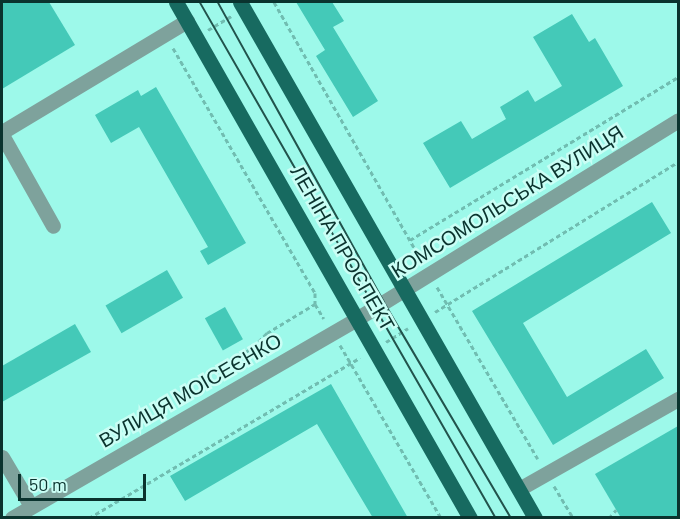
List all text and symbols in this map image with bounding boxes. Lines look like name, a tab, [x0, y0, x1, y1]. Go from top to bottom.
street label: КОМСОМОЛЬСЬКА ВУЛИЦЯ	[387, 120, 627, 282]
street label: ЛЕНІНА ПРОСПЕКТ	[286, 161, 400, 335]
street label: ВУЛИЦЯ МОІСЕЄНКО	[94, 328, 286, 452]
scale bar	[21, 462, 148, 500]
text: 50 m	[29, 473, 67, 495]

